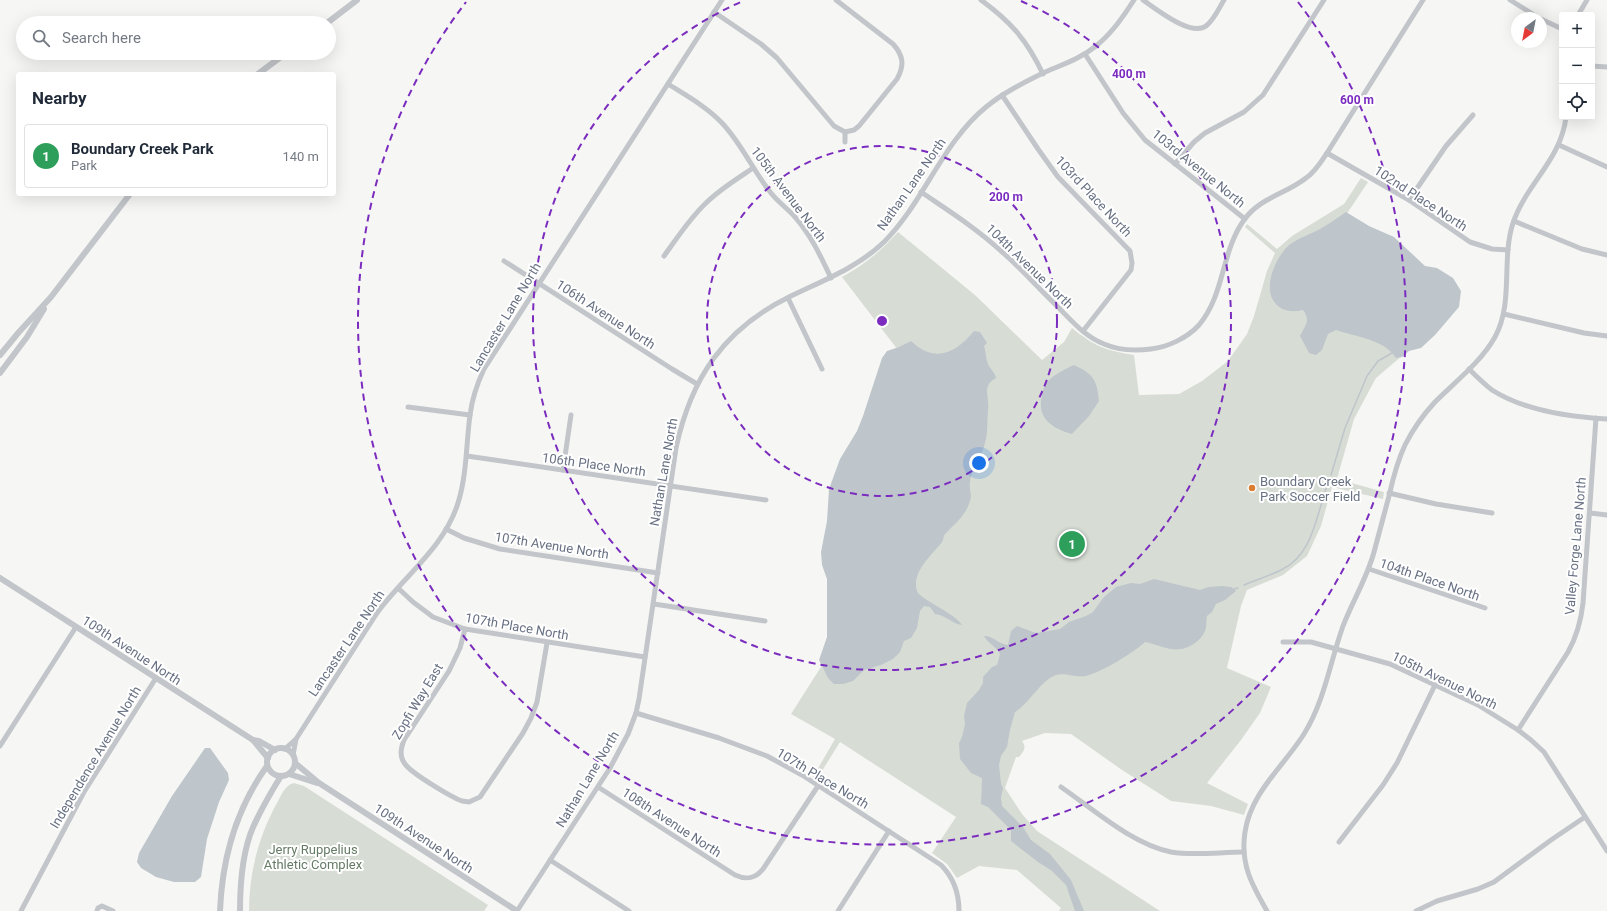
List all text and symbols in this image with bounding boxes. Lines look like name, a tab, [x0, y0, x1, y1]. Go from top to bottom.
north arrow	[1511, 12, 1547, 48]
map controls	[1559, 12, 1595, 120]
button: +	[1559, 12, 1595, 48]
search box	[16, 16, 336, 60]
icon: search	[30, 27, 52, 49]
text: Search here	[62, 29, 141, 47]
button: −	[1559, 48, 1595, 84]
text: 400 m	[1112, 67, 1146, 81]
button: locate	[1559, 84, 1595, 120]
text: Nearby	[32, 88, 87, 108]
text: 600 m	[1340, 93, 1374, 107]
street label: 103rd Avenue North	[1149, 126, 1248, 211]
street label: Nathan Lane North	[874, 135, 949, 233]
text: Boundary Creek Park	[71, 140, 213, 158]
street label: 105th Avenue North	[748, 144, 829, 245]
text: 1	[42, 149, 50, 164]
text: 140 m	[282, 149, 319, 164]
street label: 103rd Place North	[1052, 153, 1135, 240]
text: Park	[71, 158, 97, 173]
street label: 102nd Place North	[1371, 163, 1470, 234]
text: 200 m	[989, 190, 1023, 204]
street label: 104th Avenue North	[983, 221, 1076, 312]
street label: Lancaster Lane North	[467, 260, 544, 375]
street label: 106th Avenue North	[553, 277, 658, 352]
centre of rings	[875, 314, 889, 328]
street label: Nathan Lane North	[647, 417, 680, 527]
street label: 106th Place North	[541, 450, 647, 479]
your location	[969, 453, 989, 473]
place label: Boundary Creek Park Soccer Field	[1260, 474, 1360, 504]
street label: Valley Forge Lane North	[1562, 477, 1589, 615]
marker: Boundary Creek Park Soccer Field	[1247, 483, 1257, 493]
street label: 107th Avenue North	[494, 529, 610, 562]
pin: 1	[1059, 529, 1085, 559]
street label: 104th Place North	[1378, 555, 1482, 604]
street label: Lancaster Lane North	[305, 587, 388, 699]
street label: 107th Place North	[464, 610, 570, 643]
street label: 109th Avenue North	[79, 613, 184, 688]
street label: 105th Avenue North	[1390, 648, 1500, 712]
street label: Zopfi Way East	[389, 661, 446, 742]
street label: Independence Avenue North	[47, 683, 144, 831]
street label: Nathan Lane North	[553, 728, 622, 830]
street label: 107th Place North	[774, 745, 871, 812]
street label: 108th Avenue North	[619, 785, 724, 860]
street label: 109th Avenue North	[371, 801, 476, 876]
park label: Jerry Ruppelius Athletic Complex	[264, 842, 363, 872]

